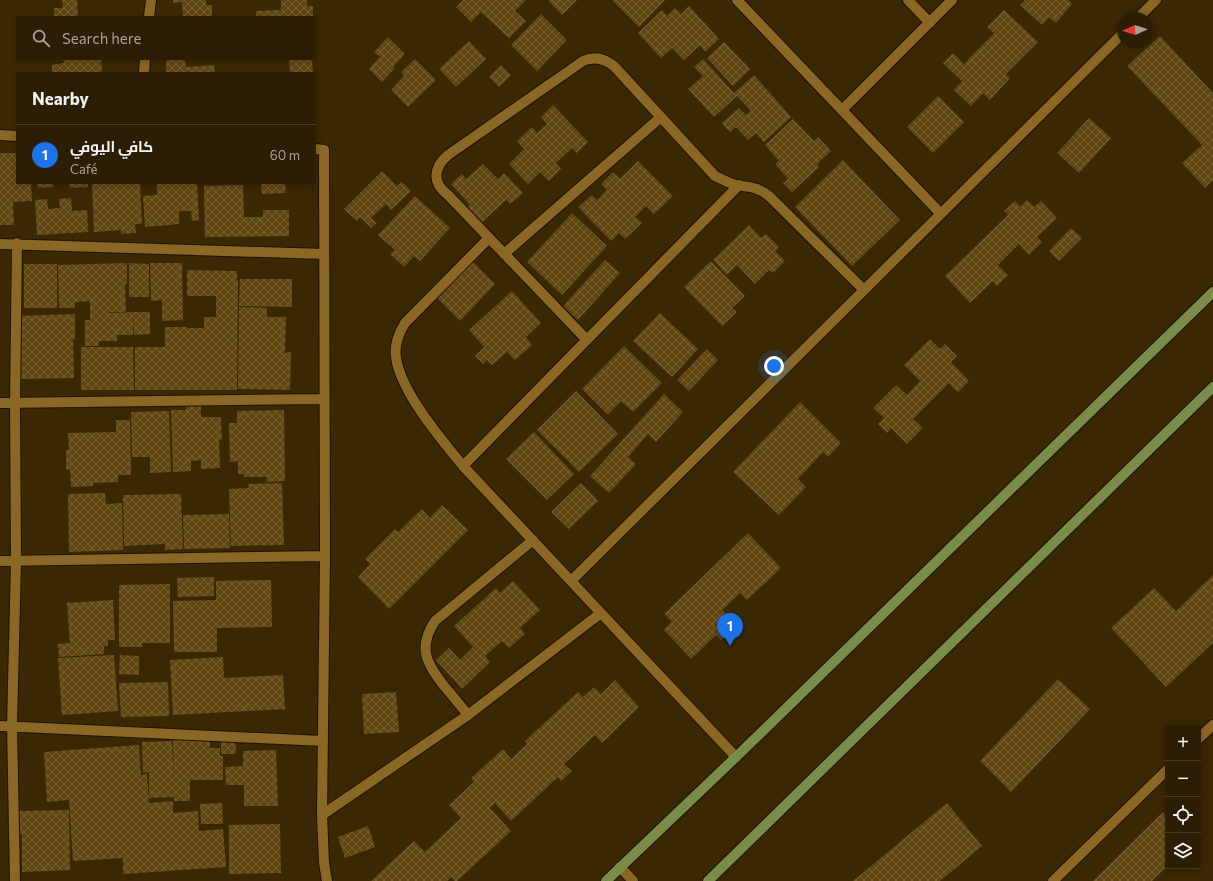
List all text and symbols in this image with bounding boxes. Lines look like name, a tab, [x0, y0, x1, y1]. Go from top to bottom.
north arrow	[1117, 12, 1153, 48]
search box	[16, 16, 316, 60]
icon: search	[30, 27, 52, 49]
text: Search here	[62, 29, 141, 47]
text: Nearby	[32, 88, 89, 109]
text: كافي اليوفي	[70, 137, 153, 155]
text: 1	[42, 147, 48, 163]
text: 60 m	[270, 147, 300, 163]
text: Café	[70, 161, 97, 177]
your location	[764, 356, 784, 376]
pin: 1	[717, 613, 743, 646]
map controls	[1165, 725, 1201, 869]
button: +	[1165, 725, 1201, 761]
button: −	[1165, 761, 1201, 797]
button: locate	[1165, 797, 1201, 833]
button: layers	[1165, 833, 1201, 869]

